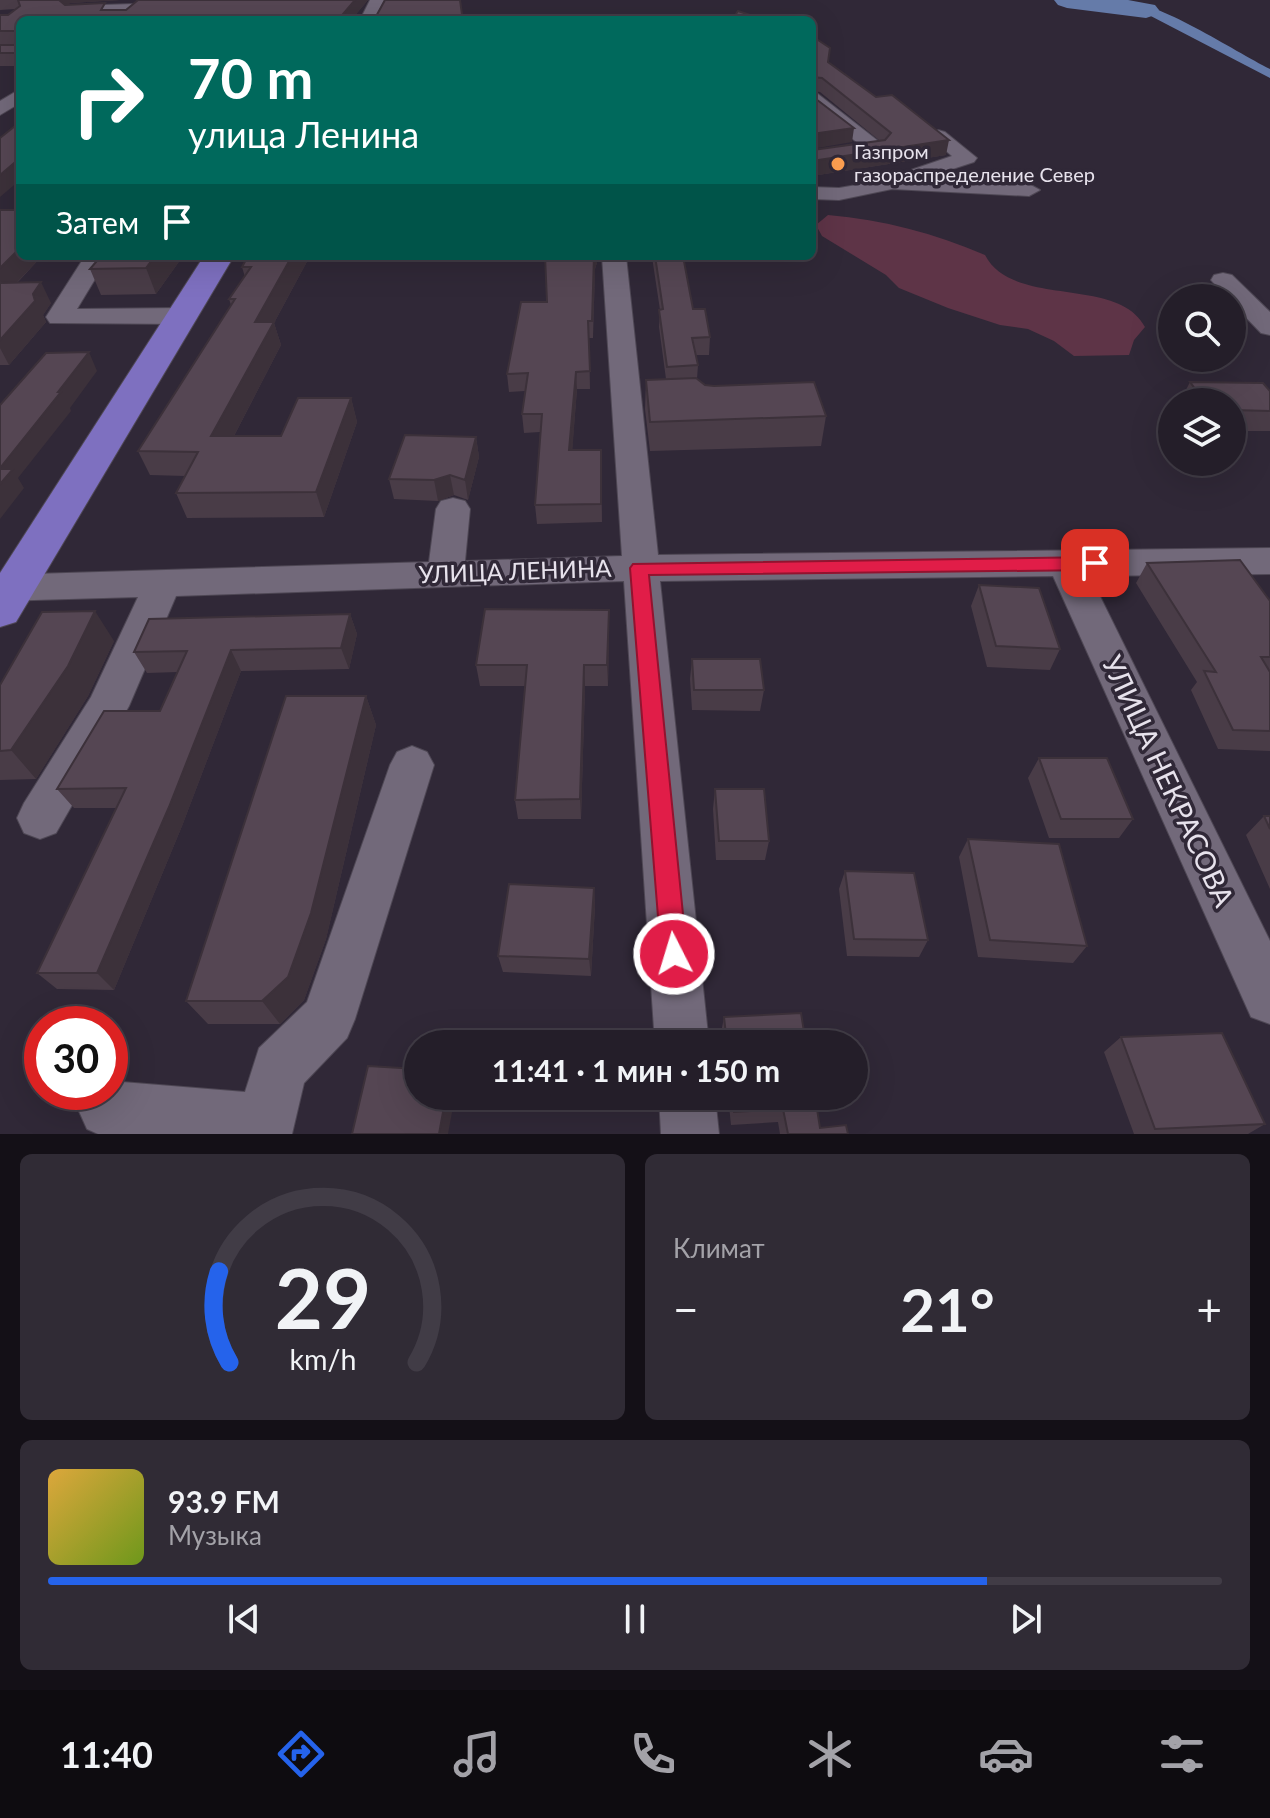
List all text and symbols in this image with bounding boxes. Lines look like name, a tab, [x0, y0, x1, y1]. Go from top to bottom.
text: 70 m	[188, 44, 313, 111]
icon: right	[56, 48, 160, 152]
text: улица Ленина	[188, 112, 419, 156]
place label: Газпром газораспределение Север	[854, 139, 1095, 186]
marker: Газпром газораспределение Север	[829, 155, 847, 173]
icon: arrive	[155, 200, 199, 244]
text: Затем	[56, 204, 139, 240]
map controls	[1158, 284, 1246, 476]
button: search	[1158, 284, 1246, 372]
button: layers	[1158, 388, 1246, 476]
pin	[1061, 529, 1129, 597]
icon: arrive	[1073, 541, 1117, 585]
street label: УЛИЦА ЛЕНИНА	[418, 553, 613, 588]
street label: УЛИЦА НЕКРАСОВА	[1096, 650, 1242, 912]
position arrow	[632, 912, 716, 996]
speed limit sign: 30	[24, 1006, 128, 1110]
text: 11:41 · 1 мин · 150 m	[492, 1052, 780, 1088]
text: Климат	[673, 1232, 765, 1264]
text: 29	[274, 1247, 371, 1347]
text: 21°	[900, 1273, 995, 1345]
text: −	[673, 1283, 699, 1335]
text: +	[1196, 1283, 1222, 1335]
text: km/h	[289, 1342, 356, 1376]
text: 93.9 FM	[168, 1483, 280, 1519]
text: Музыка	[168, 1519, 262, 1551]
icon: previous	[222, 1597, 266, 1641]
icon: pause	[613, 1597, 657, 1641]
icon: next	[1004, 1597, 1048, 1641]
icon: directions	[273, 1726, 329, 1782]
icon: music	[449, 1726, 505, 1782]
icon: phone	[625, 1726, 681, 1782]
icon: climate	[802, 1726, 858, 1782]
icon: car	[978, 1726, 1034, 1782]
icon: filters	[1154, 1726, 1210, 1782]
text: 11:40	[60, 1732, 153, 1776]

